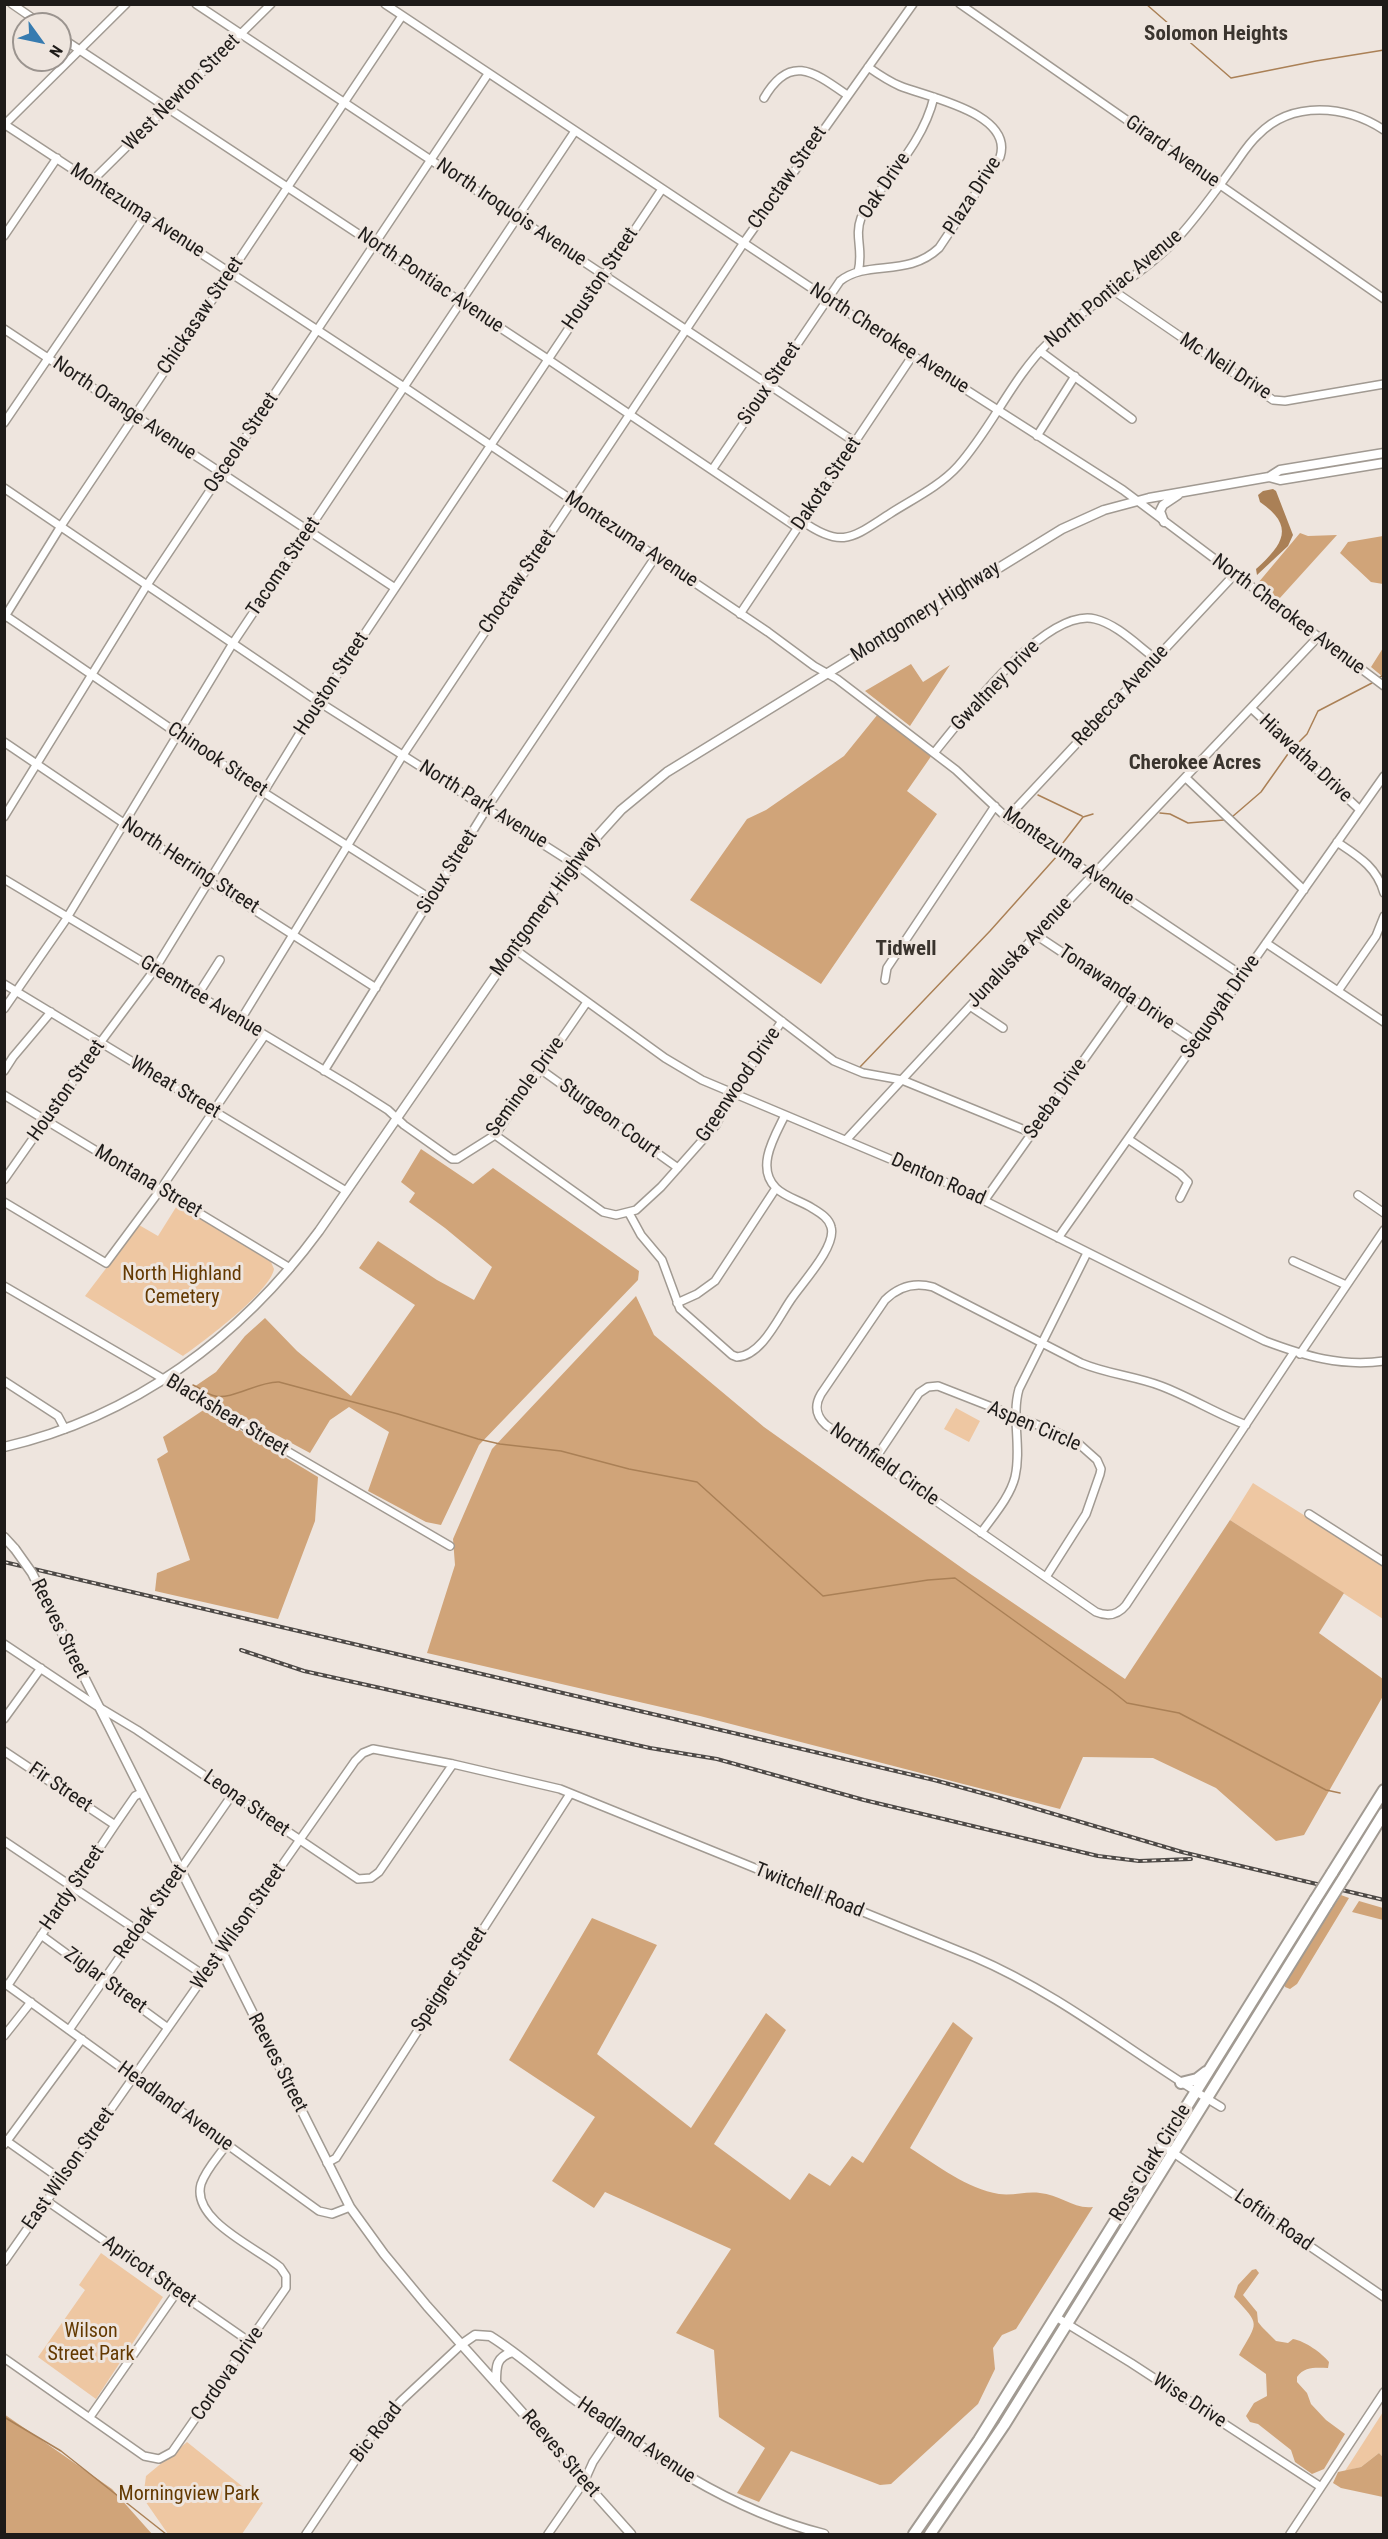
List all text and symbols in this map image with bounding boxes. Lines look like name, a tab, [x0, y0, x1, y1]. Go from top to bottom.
north arrow	[12, 12, 72, 72]
district label: Solomon Heights	[1144, 22, 1288, 48]
street label: West Newton Street	[118, 29, 246, 157]
text: N	[45, 42, 66, 60]
street label: Girard Avenue	[1120, 111, 1224, 193]
street label: Choctaw Street	[744, 122, 832, 234]
street label: Oak Drive	[854, 148, 916, 224]
street label: Plaza Drive	[939, 153, 1007, 239]
street label: North Iroquois Avenue	[431, 154, 591, 272]
street label: Montezuma Avenue	[65, 159, 209, 263]
street label: North Pontiac Avenue	[352, 223, 508, 339]
street label: Houston Street	[558, 223, 644, 335]
street label: North Pontiac Avenue	[1041, 225, 1187, 353]
street label: Chickasaw Street	[153, 253, 249, 379]
street label: North Cherokee Avenue	[805, 278, 973, 400]
street label: Mc Neil Drive	[1175, 329, 1275, 405]
street label: Sioux Street	[734, 338, 806, 430]
street label: North Orange Avenue	[48, 352, 200, 466]
street label: Osceola Street	[200, 388, 284, 498]
street label: Dakota Street	[787, 433, 867, 535]
street label: Montezuma Avenue	[560, 487, 702, 593]
street label: Tacoma Street	[242, 513, 326, 621]
street label: Choctaw Street	[474, 525, 562, 639]
street label: North Cherokee Avenue	[1207, 550, 1369, 680]
street label: Montgomery Highway	[847, 556, 1005, 668]
street label: Houston Street	[290, 628, 374, 740]
street label: Gwaltney Drive	[947, 636, 1045, 736]
street label: Rebecca Avenue	[1068, 640, 1174, 752]
street label: Hiawatha Drive	[1253, 710, 1357, 808]
street label: Chinook Street	[162, 718, 272, 802]
district label: Cherokee Acres	[1129, 751, 1261, 777]
street label: North Park Avenue	[414, 756, 552, 854]
street label: Montezuma Avenue	[997, 803, 1139, 911]
street label: North Herring Street	[117, 813, 263, 919]
street label: Sioux Street	[413, 825, 483, 919]
street label: Montgomery Highway	[486, 829, 606, 981]
street label: Junaluska Avenue	[963, 893, 1077, 1013]
district label: Tidwell	[875, 937, 937, 963]
street label: Tonawanda Drive	[1053, 940, 1179, 1036]
street label: Sequoyah Drive	[1176, 950, 1266, 1064]
street label: Greentree Avenue	[135, 951, 267, 1043]
street label: Greenwood Drive	[692, 1023, 786, 1147]
street label: Seminole Drive	[482, 1032, 570, 1142]
street label: Houston Street	[23, 1036, 111, 1146]
street label: Wheat Street	[125, 1052, 225, 1124]
street label: Seeba Drive	[1019, 1054, 1093, 1144]
street label: Sturgeon Court	[554, 1074, 664, 1164]
street label: Montana Street	[90, 1141, 206, 1223]
street label: Denton Road	[887, 1149, 989, 1211]
park label: North Highland Cemetery	[122, 1263, 242, 1310]
street label: Blackshear Street	[161, 1370, 293, 1462]
street label: Aspen Circle	[984, 1397, 1084, 1457]
street label: Northfield Circle	[825, 1418, 943, 1512]
street label: Reeves Street	[25, 1575, 93, 1683]
street label: Fir Street	[24, 1758, 96, 1818]
street label: Leona Street	[198, 1766, 294, 1842]
street label: Hardy Street	[36, 1841, 110, 1935]
street label: Twitchell Road	[751, 1858, 867, 1924]
street label: West Wilson Street	[187, 1859, 291, 1995]
street label: Redoak Street	[110, 1860, 192, 1964]
street label: Speigner Street	[407, 1923, 493, 2037]
street label: Ziglar Street	[59, 1943, 151, 2019]
street label: Reeves Street	[242, 2010, 312, 2116]
street label: Headland Avenue	[112, 2057, 238, 2157]
street label: Ross Clark Circle	[1105, 2100, 1197, 2226]
street label: East Wilson Street	[18, 2103, 120, 2235]
street label: Loftin Road	[1229, 2185, 1317, 2257]
street label: Apricot Street	[98, 2231, 200, 2313]
park label: Wilson Street Park	[47, 2320, 135, 2367]
street label: Cordova Drive	[187, 2322, 269, 2426]
street label: Wise Drive	[1148, 2368, 1230, 2434]
street label: Headland Avenue	[572, 2393, 700, 2489]
street label: Bic Road	[346, 2398, 408, 2468]
street label: Reeves Street	[516, 2406, 604, 2502]
park label: Morningview Park	[119, 2483, 259, 2507]

